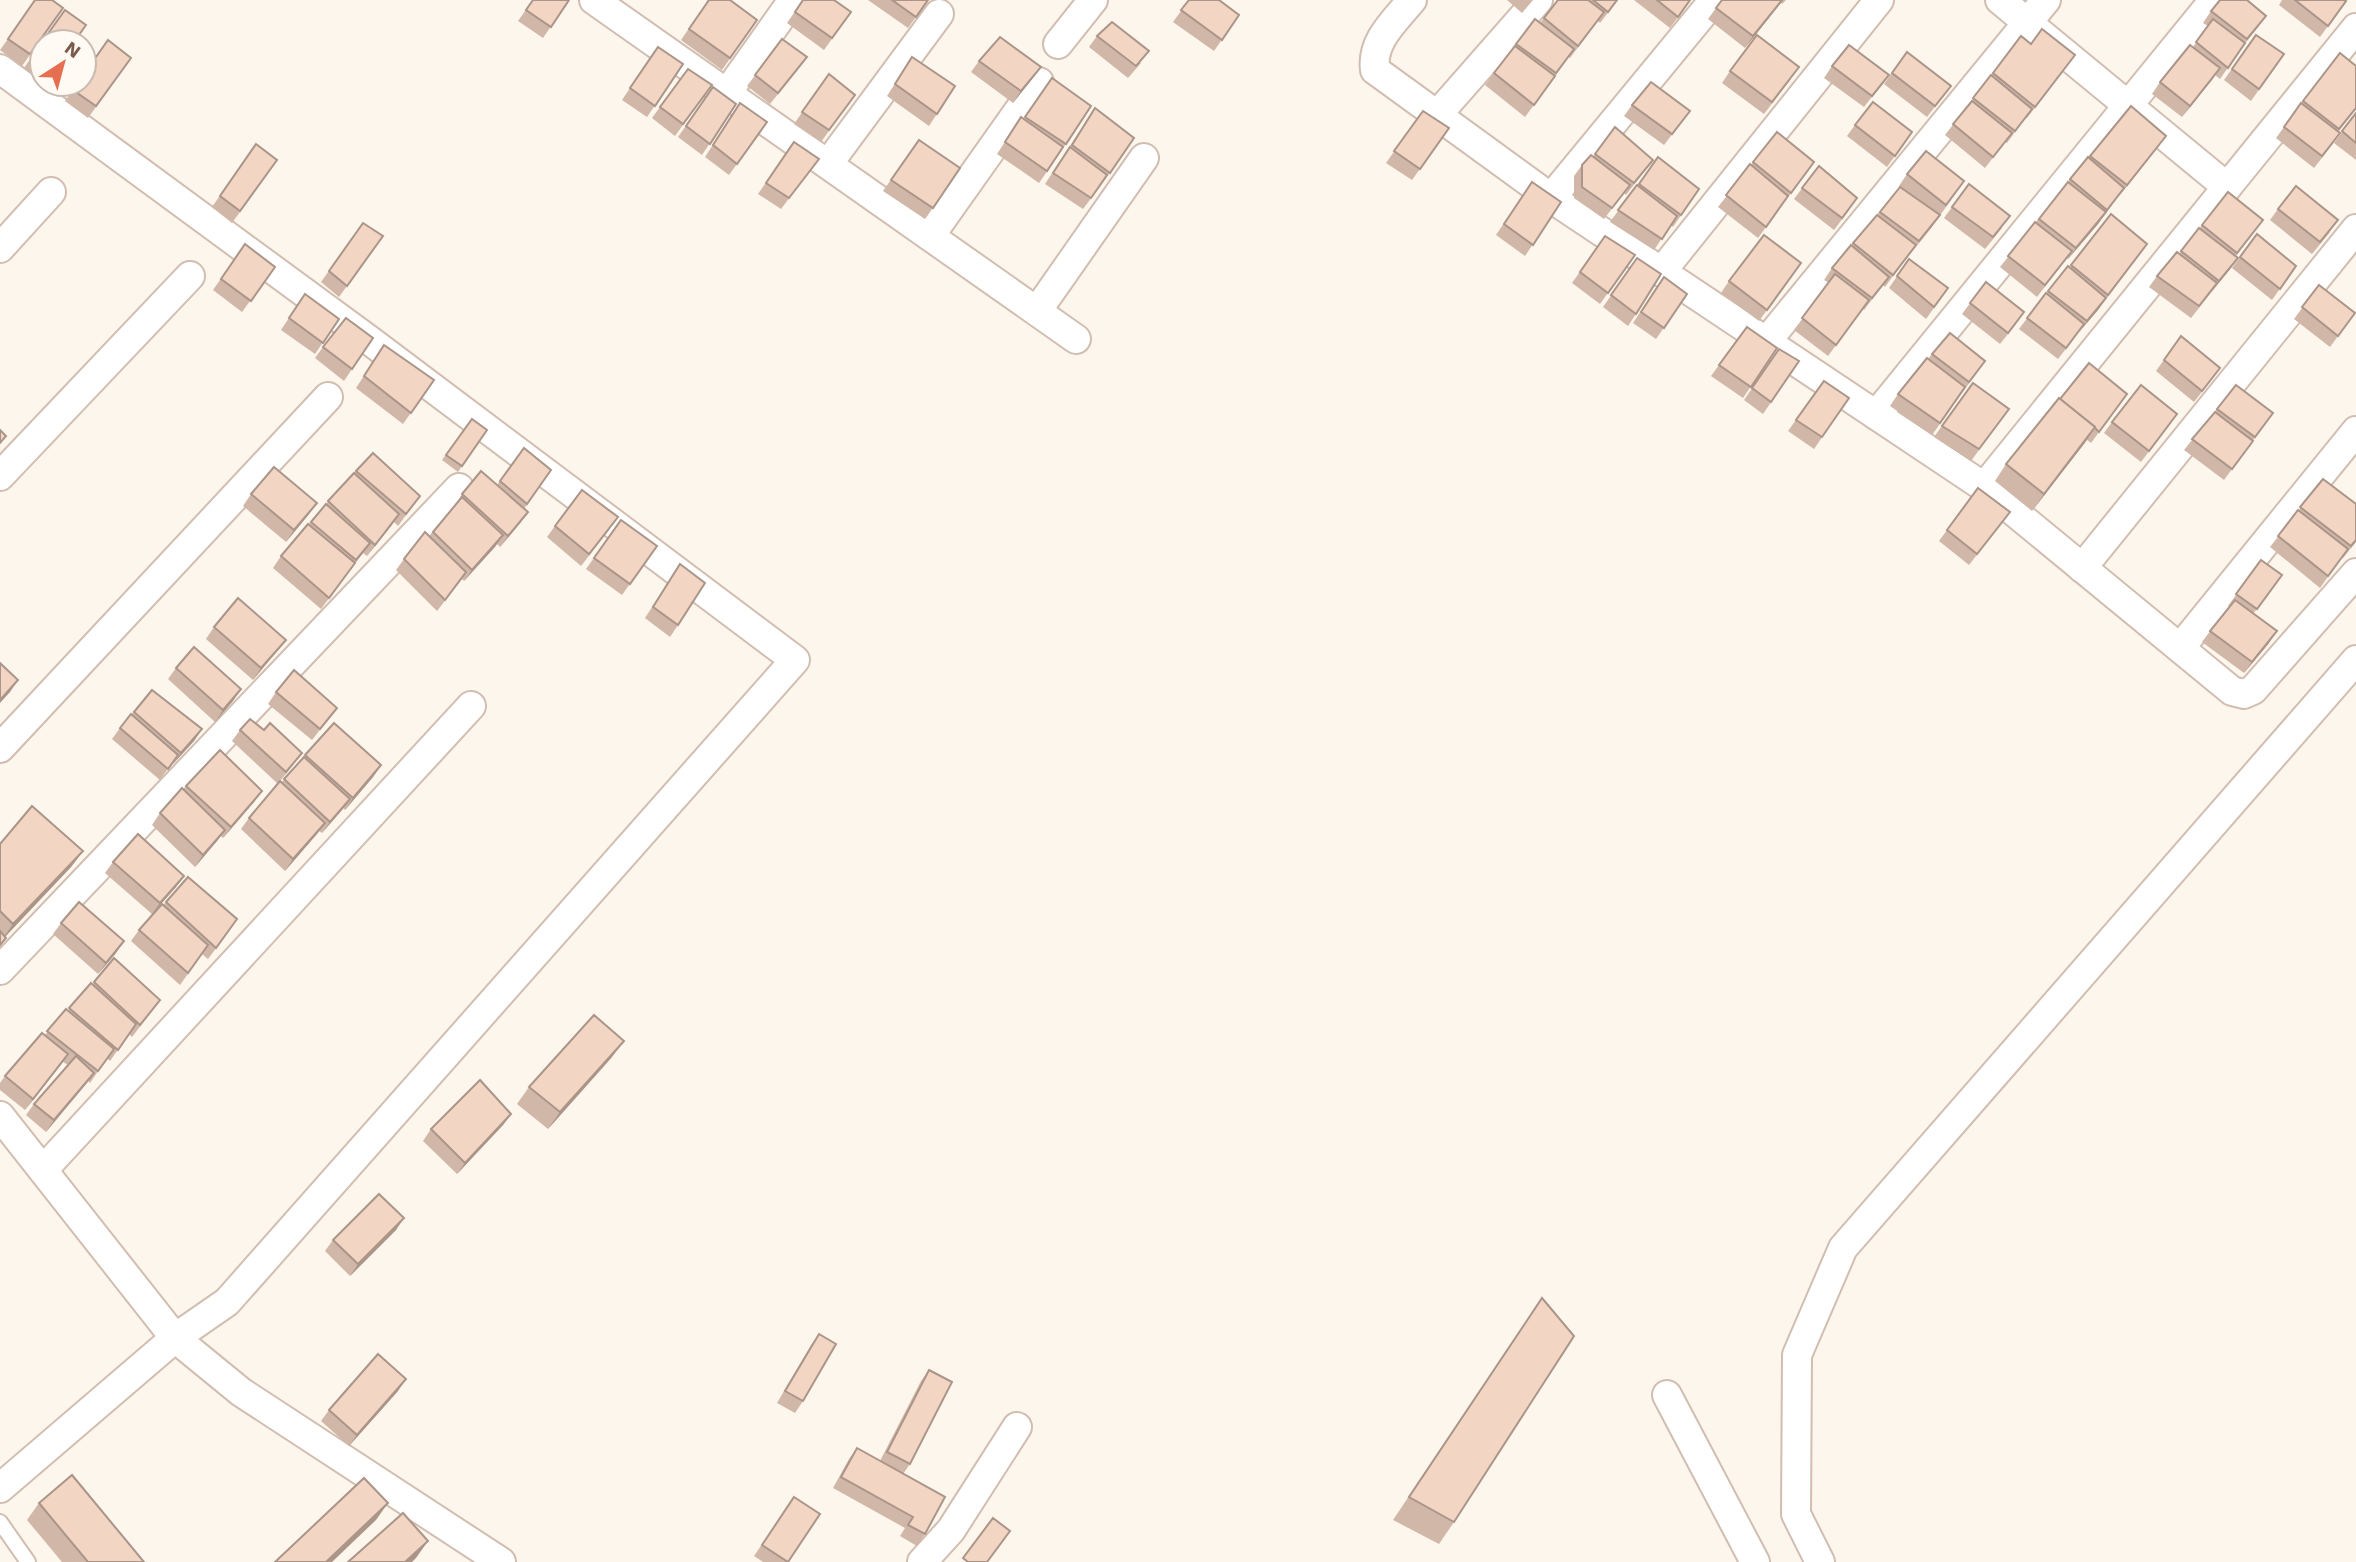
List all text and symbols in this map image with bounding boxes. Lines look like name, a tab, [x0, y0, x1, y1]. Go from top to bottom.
north arrow	[28, 28, 98, 98]
text: N	[60, 36, 85, 63]

